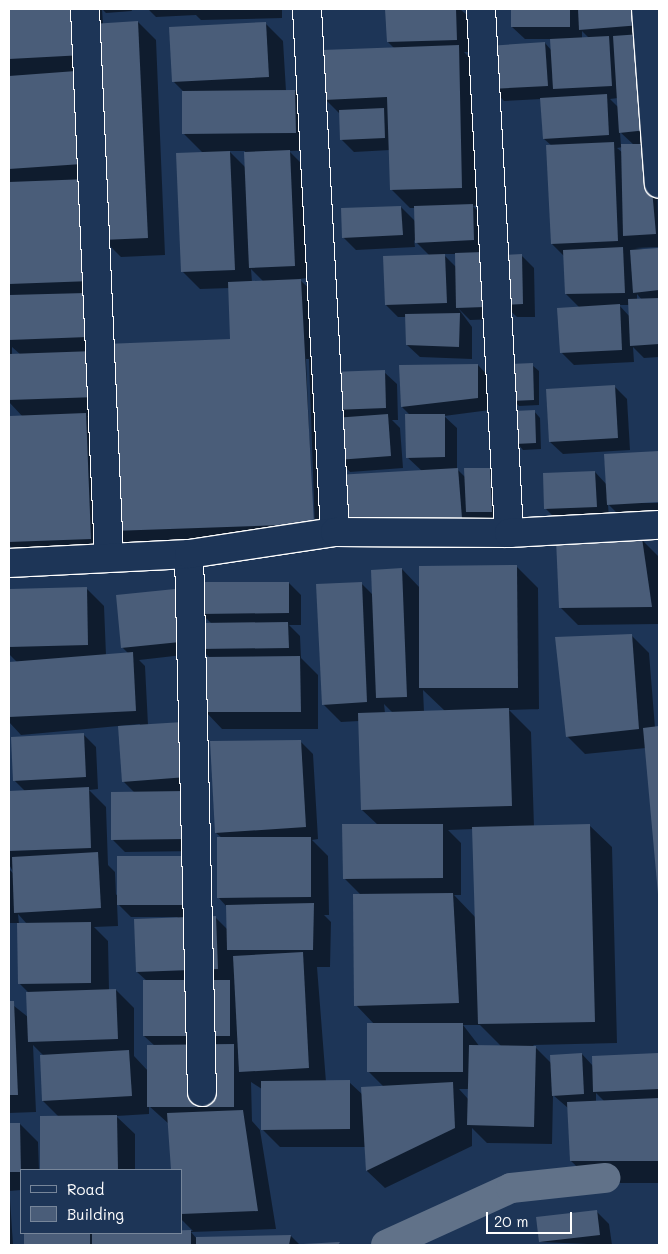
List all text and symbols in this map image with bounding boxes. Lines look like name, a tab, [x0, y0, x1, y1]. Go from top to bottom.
legend	[20, 1169, 182, 1234]
text: Road	[67, 1179, 104, 1199]
scale bar	[488, 1202, 574, 1234]
text: Building	[67, 1204, 124, 1224]
text: 20 m	[494, 1211, 528, 1231]

